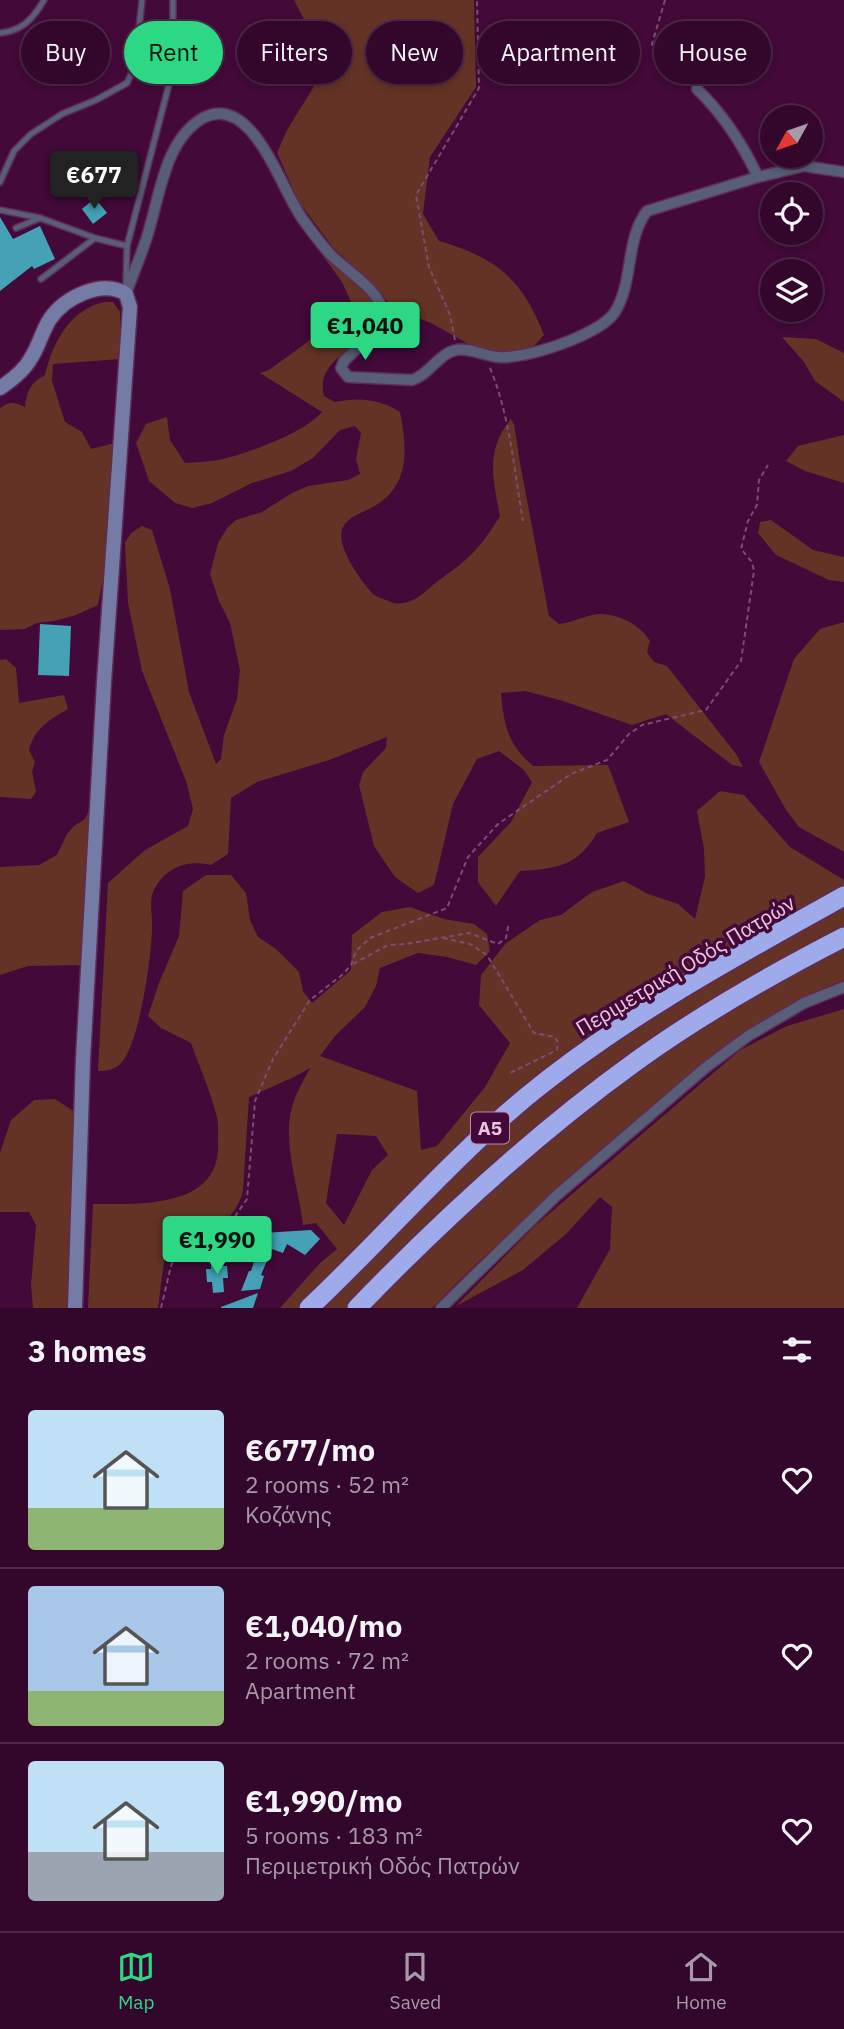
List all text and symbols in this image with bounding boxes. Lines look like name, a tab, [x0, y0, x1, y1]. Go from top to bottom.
chip: Buy	[21, 21, 110, 84]
chip: Rent	[124, 21, 223, 84]
chip: Filters	[237, 21, 352, 84]
chip: New	[366, 21, 463, 84]
chip: Apartment	[477, 21, 640, 84]
chip: House	[654, 21, 771, 84]
north arrow	[760, 105, 822, 168]
map controls	[760, 105, 823, 322]
pin: €677	[53, 152, 135, 211]
text: €677	[66, 159, 122, 189]
button: locate	[760, 182, 823, 245]
button: layers	[760, 259, 823, 322]
pin: €1,040	[308, 302, 422, 362]
text: €1,040	[327, 310, 403, 340]
street label: Περιμετρική Οδός Πατρών	[570, 888, 800, 1042]
road number: Α5	[471, 1112, 509, 1144]
pin: €1,990	[160, 1216, 274, 1276]
text: €1,990	[179, 1224, 255, 1254]
text: 3 homes	[28, 1331, 147, 1370]
icon: filters	[778, 1331, 816, 1369]
text: €677/mo	[245, 1430, 375, 1469]
icon: home	[84, 1438, 168, 1522]
icon: heart	[778, 1461, 816, 1499]
text: 2 rooms · 52 m²	[245, 1469, 409, 1499]
text: Κοζάνης	[245, 1499, 332, 1529]
text: €1,040/mo	[245, 1606, 402, 1645]
icon: home	[84, 1614, 168, 1698]
icon: heart	[778, 1637, 816, 1675]
text: 2 rooms · 72 m²	[245, 1645, 409, 1675]
text: Apartment	[245, 1675, 356, 1705]
text: €1,990/mo	[245, 1781, 402, 1820]
icon: home	[84, 1789, 168, 1873]
icon: heart	[778, 1812, 816, 1850]
text: 5 rooms · 183 m²	[245, 1820, 423, 1850]
text: Περιμετρική Οδός Πατρών	[245, 1850, 520, 1880]
tab: Map	[117, 1948, 155, 2014]
tab: Saved	[390, 1948, 441, 2014]
tab: Home	[676, 1948, 727, 2014]

